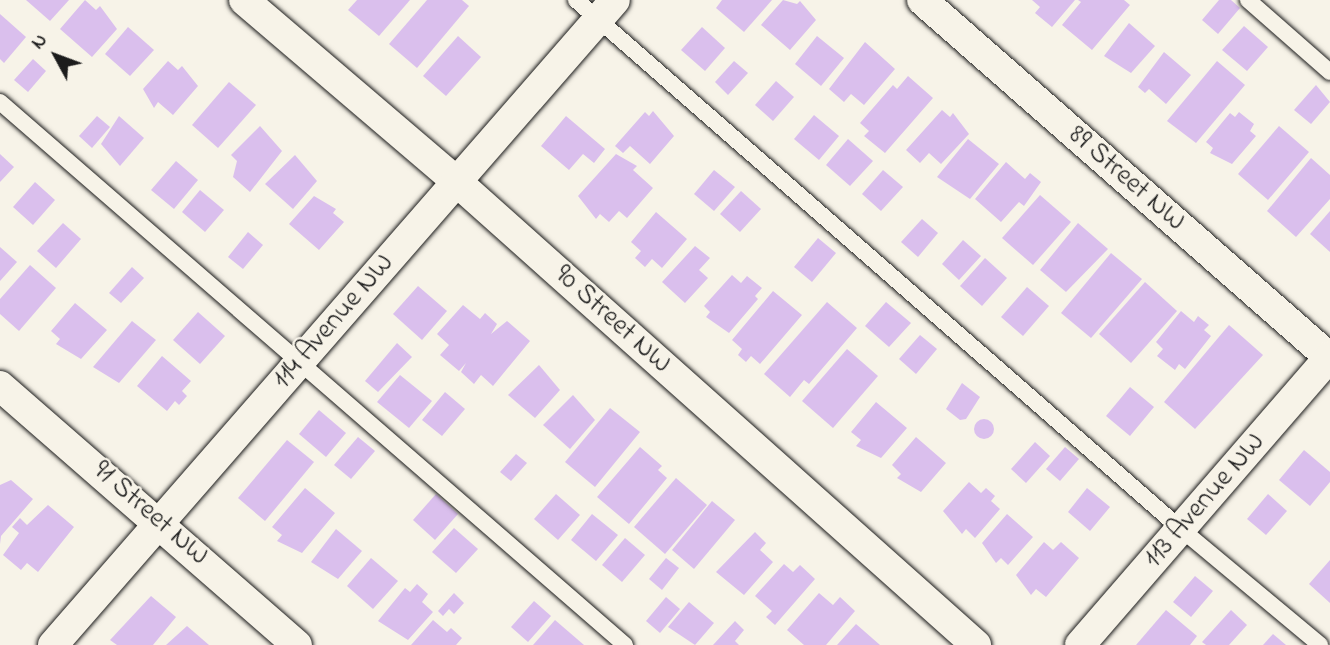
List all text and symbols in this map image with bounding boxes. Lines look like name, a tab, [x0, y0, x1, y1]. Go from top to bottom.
north arrow	[21, 21, 91, 91]
text: N	[25, 28, 54, 56]
street label: 89 Street NW	[1061, 119, 1191, 239]
street label: 114 Avenue NW	[266, 248, 402, 396]
street label: 90 Street NW	[547, 259, 677, 381]
street label: 113 Avenue NW	[1137, 427, 1273, 575]
street label: 91 Street NW	[85, 455, 215, 573]

